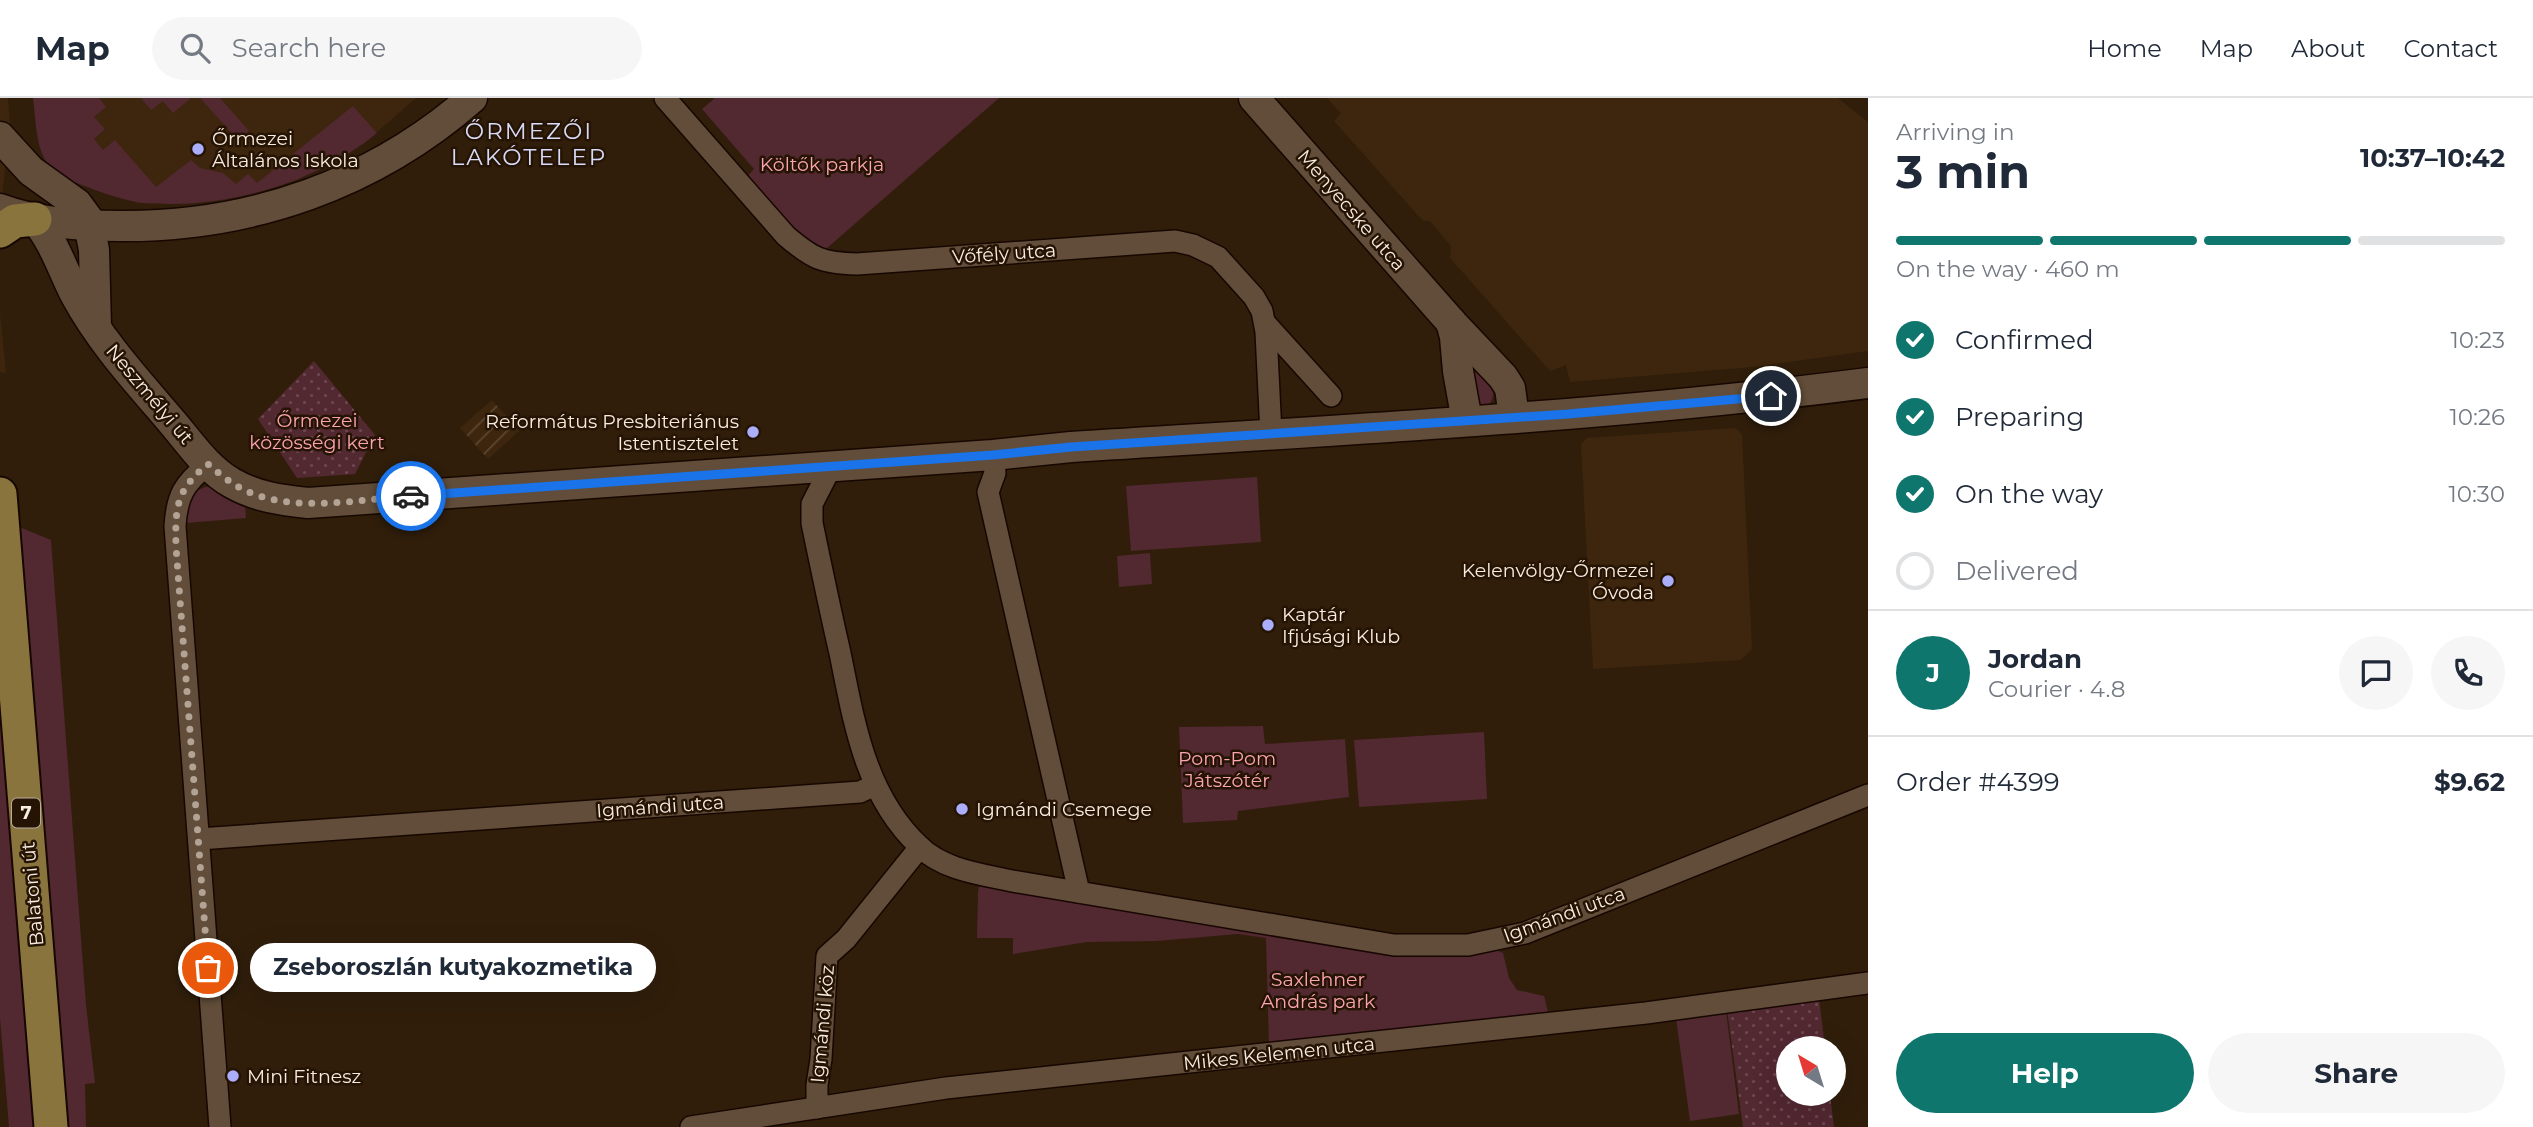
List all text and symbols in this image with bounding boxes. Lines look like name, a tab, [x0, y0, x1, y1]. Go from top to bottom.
search box	[152, 17, 642, 80]
text: Map	[35, 28, 110, 68]
icon: search	[176, 29, 214, 67]
text: Search here	[232, 32, 386, 64]
text: Home	[2087, 34, 2162, 63]
text: Map	[2200, 34, 2253, 63]
text: About	[2291, 34, 2365, 63]
text: Contact	[2403, 34, 2498, 63]
district label: ŐRMEZŐI LAKÓTELEP	[451, 117, 607, 171]
text: Arriving in	[1896, 118, 2015, 146]
place label: Őrmezei Általános Iskola	[212, 127, 359, 172]
marker: Őrmezei Általános Iskola	[190, 141, 206, 157]
text: 10:37–10:42	[2360, 142, 2505, 174]
text: 3 min	[1896, 143, 2030, 200]
street label: Menyecske utca	[1293, 145, 1410, 276]
park label: Költők parkja	[760, 153, 884, 176]
street label: Vőfély utca	[951, 238, 1057, 269]
text: On the way · 460 m	[1896, 255, 2120, 283]
icon: check	[1896, 321, 1934, 359]
text: Confirmed	[1955, 324, 2094, 356]
text: 10:23	[2451, 326, 2505, 354]
street label: Neszmélyi út	[101, 340, 198, 449]
pin	[1741, 366, 1801, 426]
icon: home	[1752, 377, 1790, 415]
icon: check	[1896, 398, 1934, 436]
text: Preparing	[1955, 401, 2084, 433]
text: 10:26	[2450, 403, 2505, 431]
park label: Őrmezei közösségi kert	[249, 409, 385, 454]
place label: Református Presbiteriánus Istentisztelet	[485, 410, 739, 455]
marker: Református Presbiteriánus Istentisztelet	[745, 424, 761, 440]
courier	[376, 461, 446, 531]
icon: check	[1896, 475, 1934, 513]
icon: car	[392, 477, 430, 515]
text: On the way	[1955, 478, 2103, 510]
text: 10:30	[2448, 480, 2505, 508]
text: Delivered	[1955, 555, 2079, 587]
place label: Kelenvölgy-Őrmezei Óvoda	[1462, 559, 1654, 604]
marker: Kelenvölgy-Őrmezei Óvoda	[1660, 573, 1676, 589]
place label: Kaptár Ifjúsági Klub	[1282, 603, 1400, 648]
marker: Kaptár Ifjúsági Klub	[1260, 617, 1276, 633]
button: chat	[2339, 636, 2413, 710]
button: phone	[2431, 636, 2505, 710]
text: Jordan	[1988, 643, 2082, 675]
text: J	[1926, 657, 1940, 689]
text: Courier · 4.8	[1988, 675, 2125, 703]
park label: Pom-Pom Játszótér	[1178, 747, 1276, 792]
text: Order #4399	[1896, 766, 2060, 798]
text: $9.62	[2434, 766, 2505, 798]
street label: Igmándi utca	[595, 791, 725, 822]
road number: 7	[12, 798, 40, 828]
place label: Igmándi Csemege	[976, 798, 1152, 821]
marker: Igmándi Csemege	[954, 801, 970, 817]
street label: Balatoni út	[16, 841, 49, 947]
street label: Igmándi utca	[1500, 882, 1628, 947]
pin	[178, 938, 238, 998]
callout: Zseboroszlán kutyakozmetika	[250, 944, 656, 992]
icon: bag	[189, 949, 227, 987]
text: Zseboroszlán kutyakozmetika	[273, 953, 633, 981]
street label: Igmándi köz	[806, 964, 839, 1084]
park label: Saxlehner András park	[1261, 968, 1376, 1013]
street label: Mikes Kelemen utca	[1182, 1032, 1376, 1075]
button: Help	[1896, 1033, 2194, 1113]
button: Share	[2208, 1033, 2505, 1113]
north arrow	[1776, 1036, 1846, 1106]
map controls	[1776, 1036, 1846, 1106]
place label: Mini Fitnesz	[247, 1065, 361, 1088]
marker: Mini Fitnesz	[225, 1068, 241, 1084]

